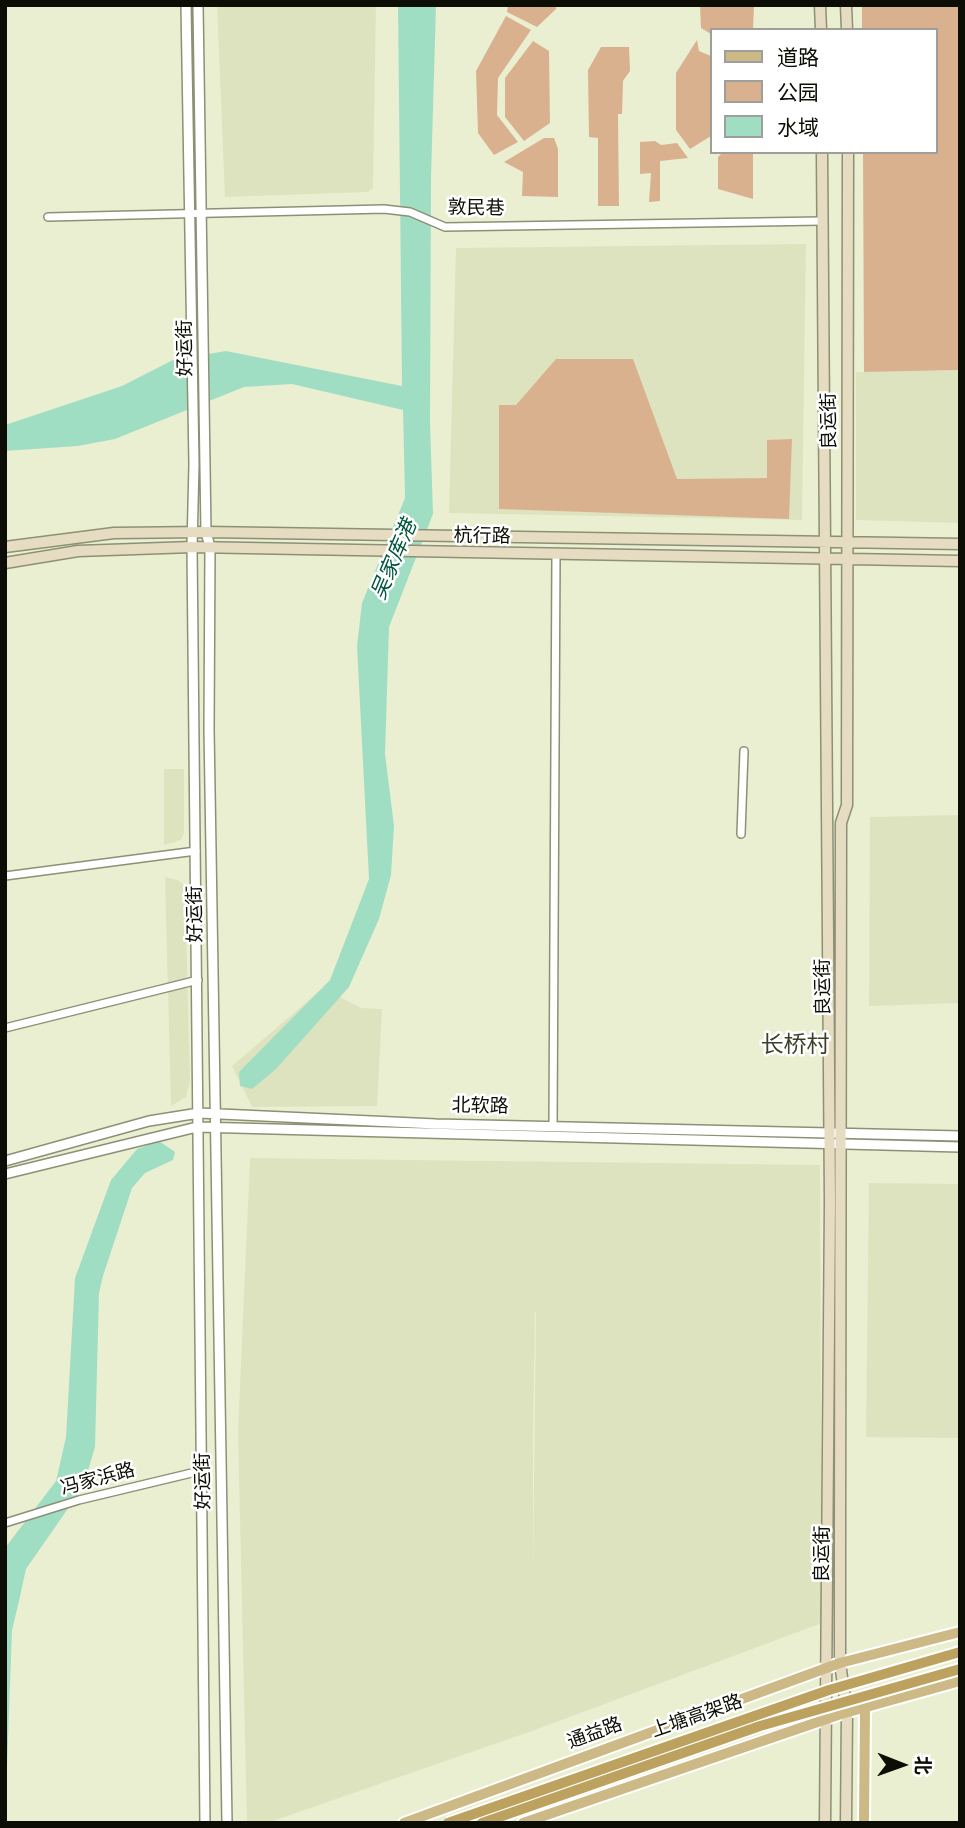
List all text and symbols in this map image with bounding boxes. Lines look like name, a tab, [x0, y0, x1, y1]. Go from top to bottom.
legend	[710, 28, 937, 154]
text: 道路	[777, 43, 819, 72]
text: 公园	[777, 78, 819, 107]
text: 水域	[777, 113, 819, 142]
street label: 敦民巷	[447, 197, 505, 221]
street label: 好运街	[174, 319, 198, 377]
street label: 良运街	[818, 392, 842, 450]
water label: 吴家库港	[367, 516, 423, 604]
street label: 杭行路	[453, 525, 511, 549]
street label: 好运街	[184, 885, 208, 943]
street label: 良运街	[812, 958, 836, 1016]
district label: 长桥村	[761, 1032, 829, 1060]
street label: 北软路	[451, 1095, 509, 1119]
street label: 好运街	[192, 1452, 216, 1510]
street label: 冯家浜路	[58, 1459, 138, 1501]
street label: 良运街	[812, 1526, 834, 1582]
street label: 上塘高架路	[648, 1691, 746, 1743]
street label: 通益路	[564, 1714, 626, 1754]
north arrow	[867, 1730, 937, 1800]
text: 北	[910, 1756, 936, 1775]

